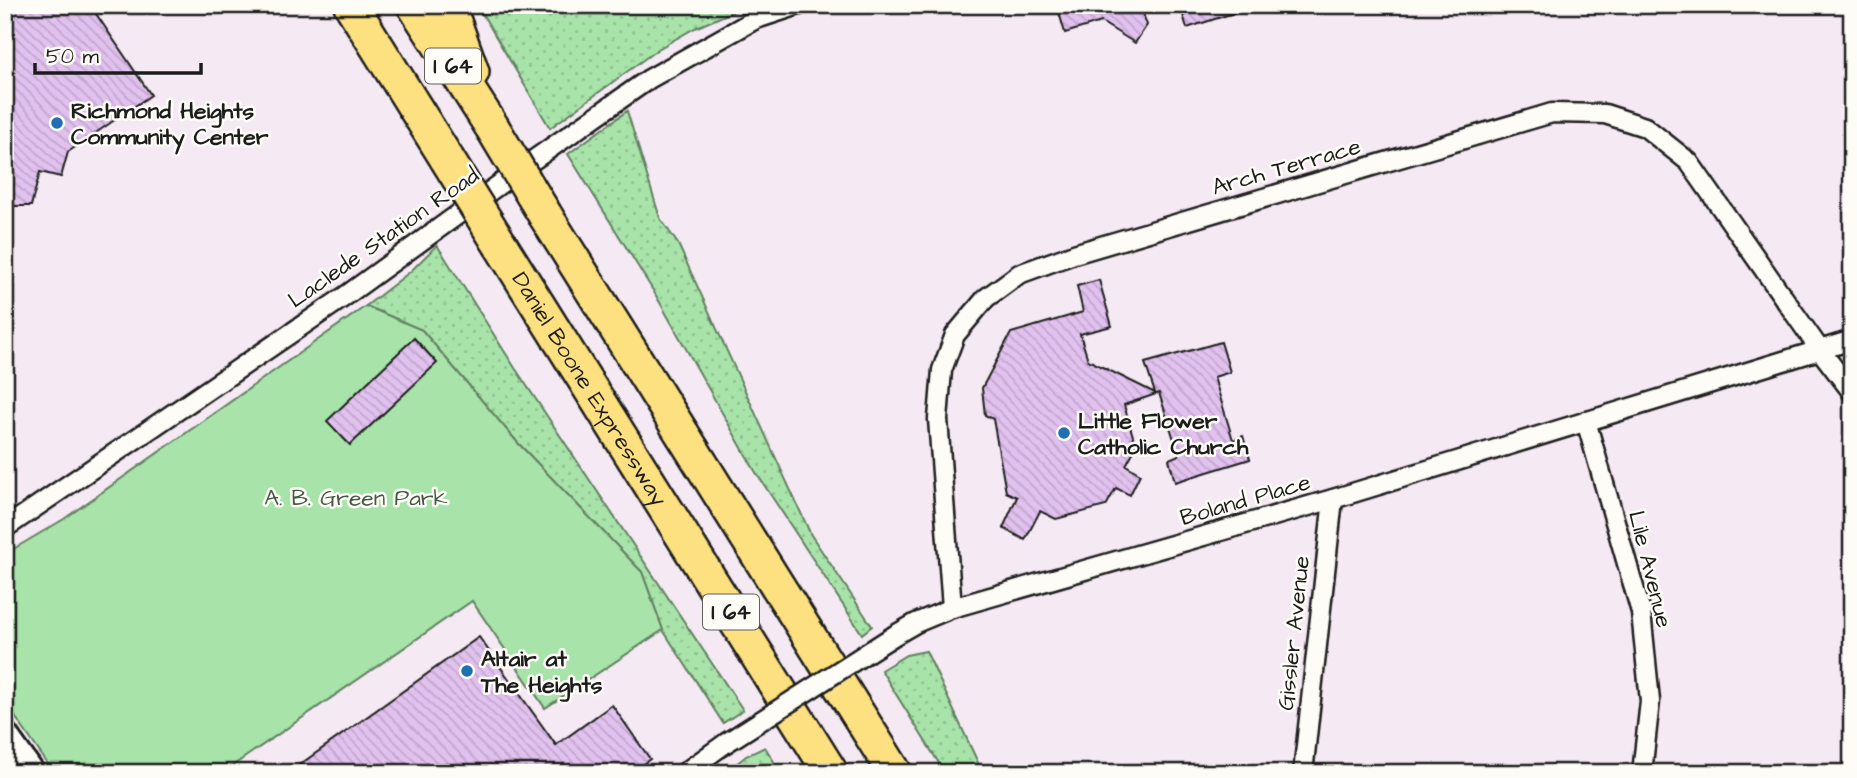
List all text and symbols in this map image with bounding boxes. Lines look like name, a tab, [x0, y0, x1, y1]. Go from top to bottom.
scale bar	[35, 32, 201, 76]
text: 50 m	[46, 42, 100, 71]
road number: I 64	[425, 48, 481, 84]
place label: Richmond Heights Community Center	[71, 95, 269, 155]
marker: Richmond Heights Community Center	[49, 115, 65, 131]
street label: Arch Terrace	[1208, 130, 1364, 203]
street label: Laclede Station Road	[282, 160, 486, 316]
street label: Daniel Boone Expressway	[504, 266, 675, 513]
place label: Little Flower Catholic Church	[1078, 405, 1249, 463]
marker: Little Flower Catholic Church	[1056, 425, 1072, 441]
street label: Boland Place	[1176, 466, 1314, 534]
park label: A. B. Green Park	[264, 482, 448, 514]
street label: Lile Avenue	[1620, 507, 1680, 631]
street label: Gissler Avenue	[1270, 554, 1318, 712]
road number: I 64	[703, 594, 759, 630]
place label: Altair at The Heights	[480, 643, 603, 702]
marker: Altair at The Heights	[459, 663, 475, 679]

